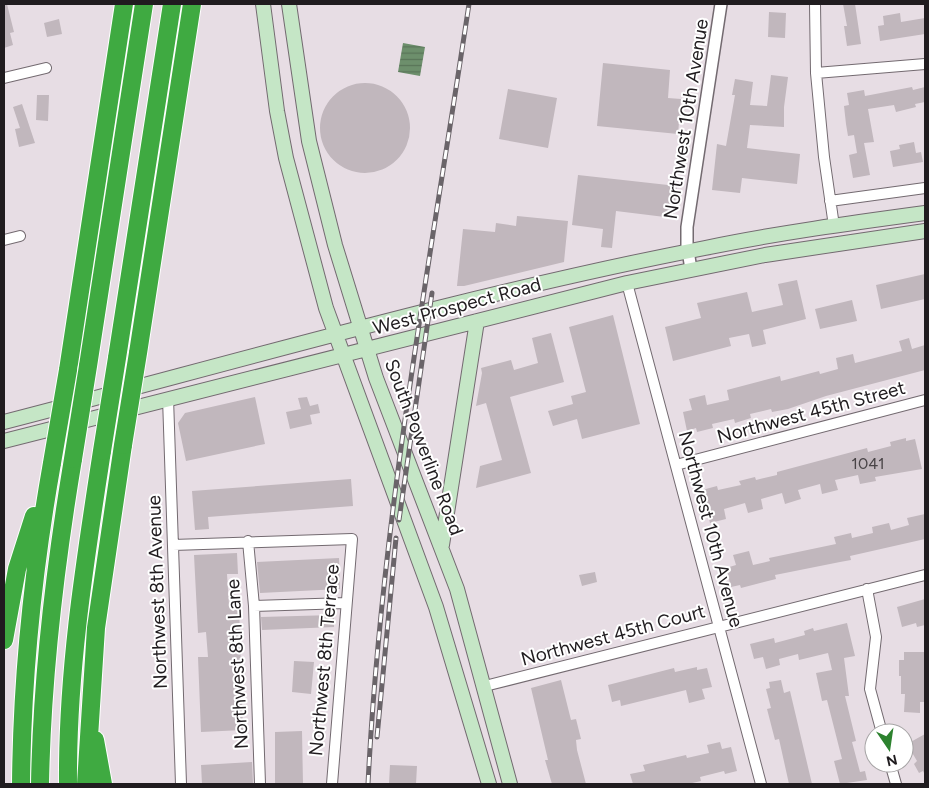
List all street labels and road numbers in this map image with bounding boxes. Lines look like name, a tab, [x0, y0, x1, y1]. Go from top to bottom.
street label: Northwest 10th Avenue	[659, 17, 713, 221]
street label: West Prospect Road	[370, 272, 544, 340]
street label: South Powerline Road	[380, 356, 468, 538]
street label: Northwest 45th Street	[714, 376, 908, 448]
street label: Northwest 10th Avenue	[674, 428, 748, 630]
street label: Northwest 8th Avenue	[142, 495, 172, 689]
street label: Northwest 8th Terrace	[304, 563, 344, 757]
street label: Northwest 8th Lane	[221, 578, 253, 750]
street label: Northwest 45th Court	[518, 599, 708, 671]

